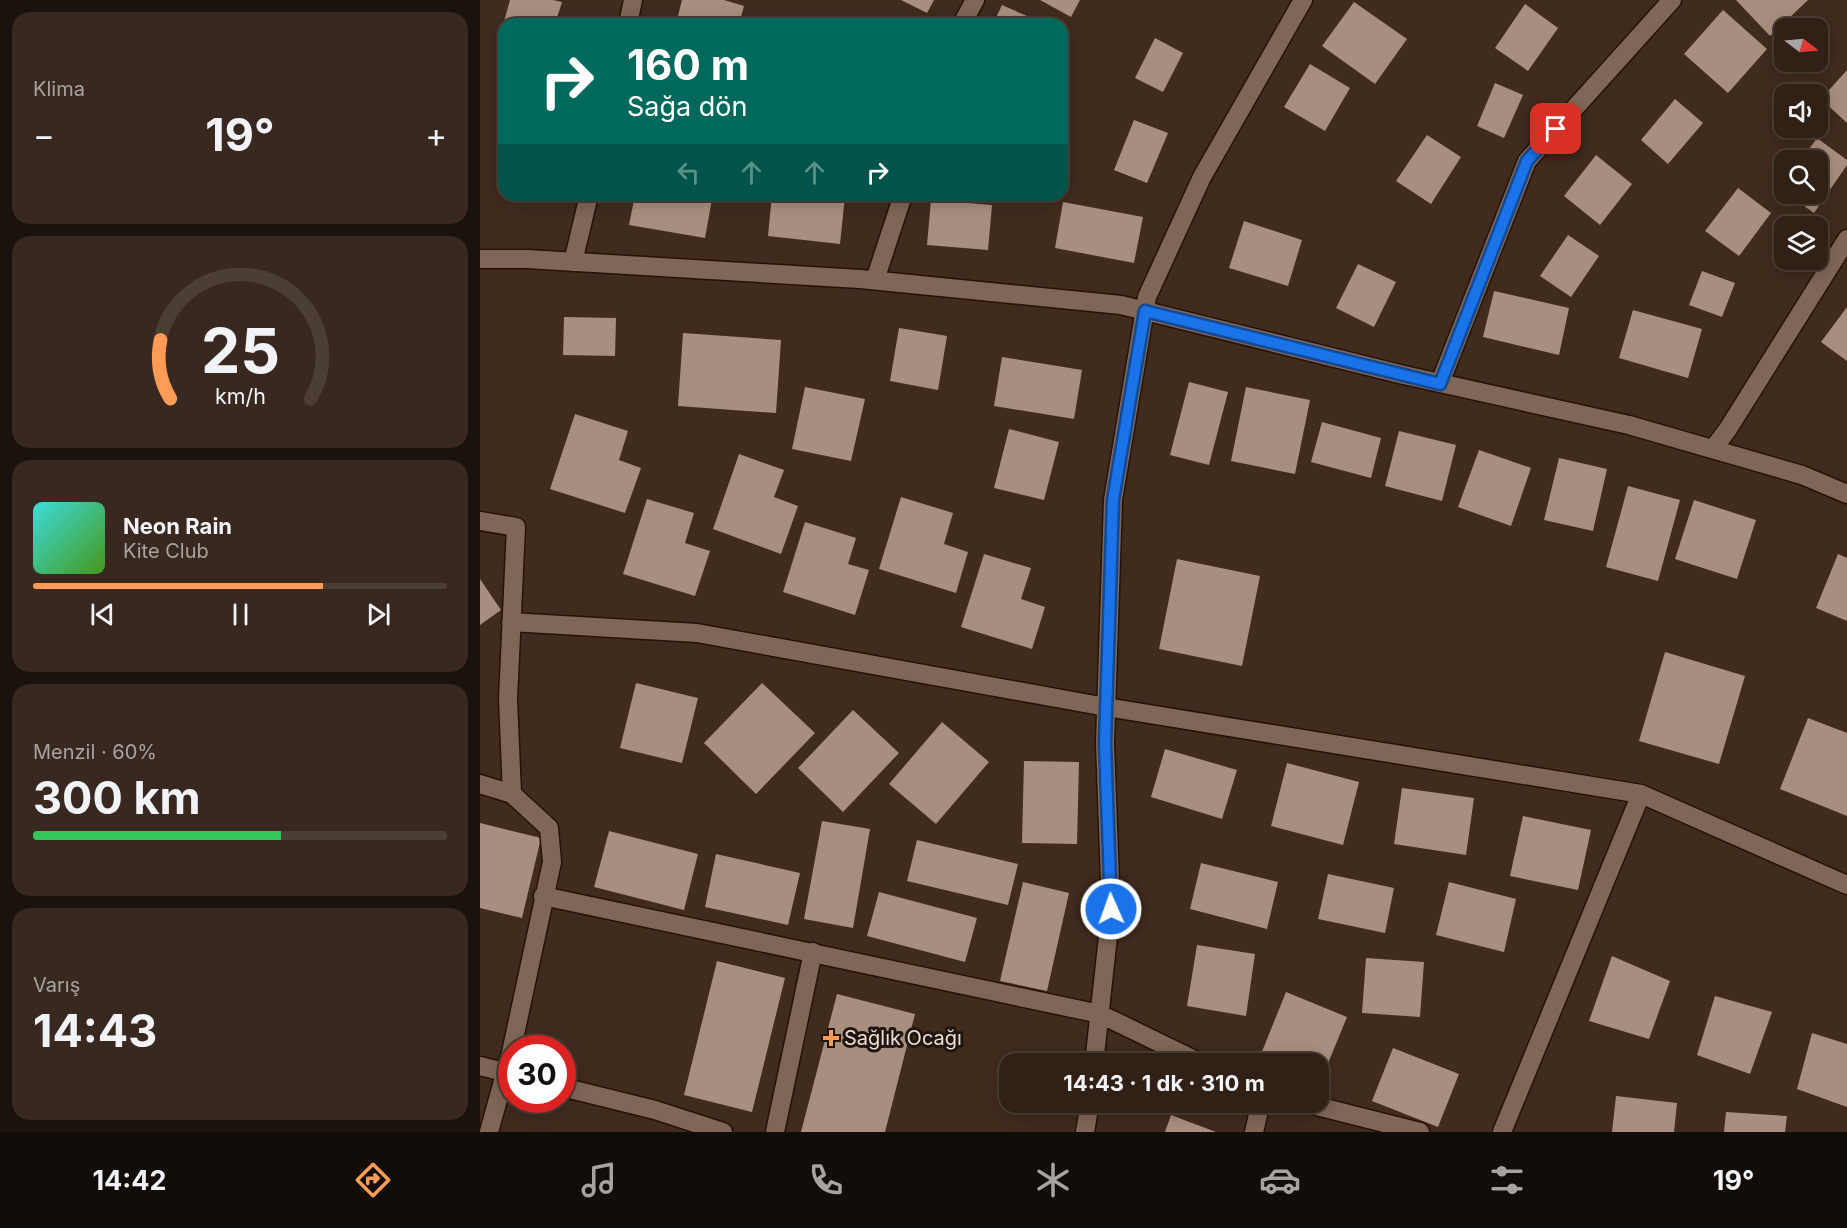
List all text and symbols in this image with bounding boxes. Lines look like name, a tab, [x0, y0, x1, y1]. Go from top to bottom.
north arrow	[1774, 18, 1828, 72]
map controls	[1774, 18, 1828, 270]
text: 160 m	[627, 39, 749, 90]
icon: right	[528, 42, 606, 120]
text: Klima	[33, 77, 85, 101]
button: sound	[1774, 84, 1828, 138]
text: Sağa dön	[627, 90, 747, 123]
pin	[1530, 103, 1581, 154]
text: 19°	[205, 107, 275, 162]
icon: arrive	[1539, 112, 1572, 145]
text: −	[33, 115, 55, 155]
text: +	[425, 115, 447, 155]
button: search	[1774, 150, 1828, 204]
icon: left	[672, 156, 705, 189]
icon: ahead	[735, 156, 768, 189]
icon: ahead	[798, 156, 831, 189]
icon: right	[861, 156, 894, 189]
button: layers	[1774, 216, 1828, 270]
text: 25	[200, 313, 280, 388]
text: km/h	[215, 383, 265, 409]
text: Neon Rain	[123, 513, 232, 539]
text: Kite Club	[123, 539, 209, 563]
icon: previous	[86, 598, 119, 631]
icon: pause	[224, 598, 257, 631]
icon: next	[362, 598, 395, 631]
text: Menzil · 60%	[33, 740, 157, 764]
text: 300 km	[33, 770, 201, 825]
position arrow	[1079, 877, 1143, 941]
text: Varış	[33, 973, 80, 997]
text: 14:43	[33, 1003, 157, 1058]
place label: Sağlık Ocağı	[844, 1026, 962, 1050]
marker: Sağlık Ocağı	[822, 1029, 840, 1047]
speed limit sign: 30	[498, 1035, 576, 1113]
text: 14:43 · 1 dk · 310 m	[1063, 1070, 1265, 1096]
icon: directions	[352, 1159, 394, 1201]
icon: music	[578, 1159, 620, 1201]
icon: phone	[805, 1159, 847, 1201]
icon: climate	[1032, 1159, 1074, 1201]
icon: car	[1259, 1159, 1301, 1201]
icon: filters	[1486, 1159, 1528, 1201]
text: 14:42	[92, 1164, 167, 1197]
text: 19°	[1713, 1164, 1754, 1197]

